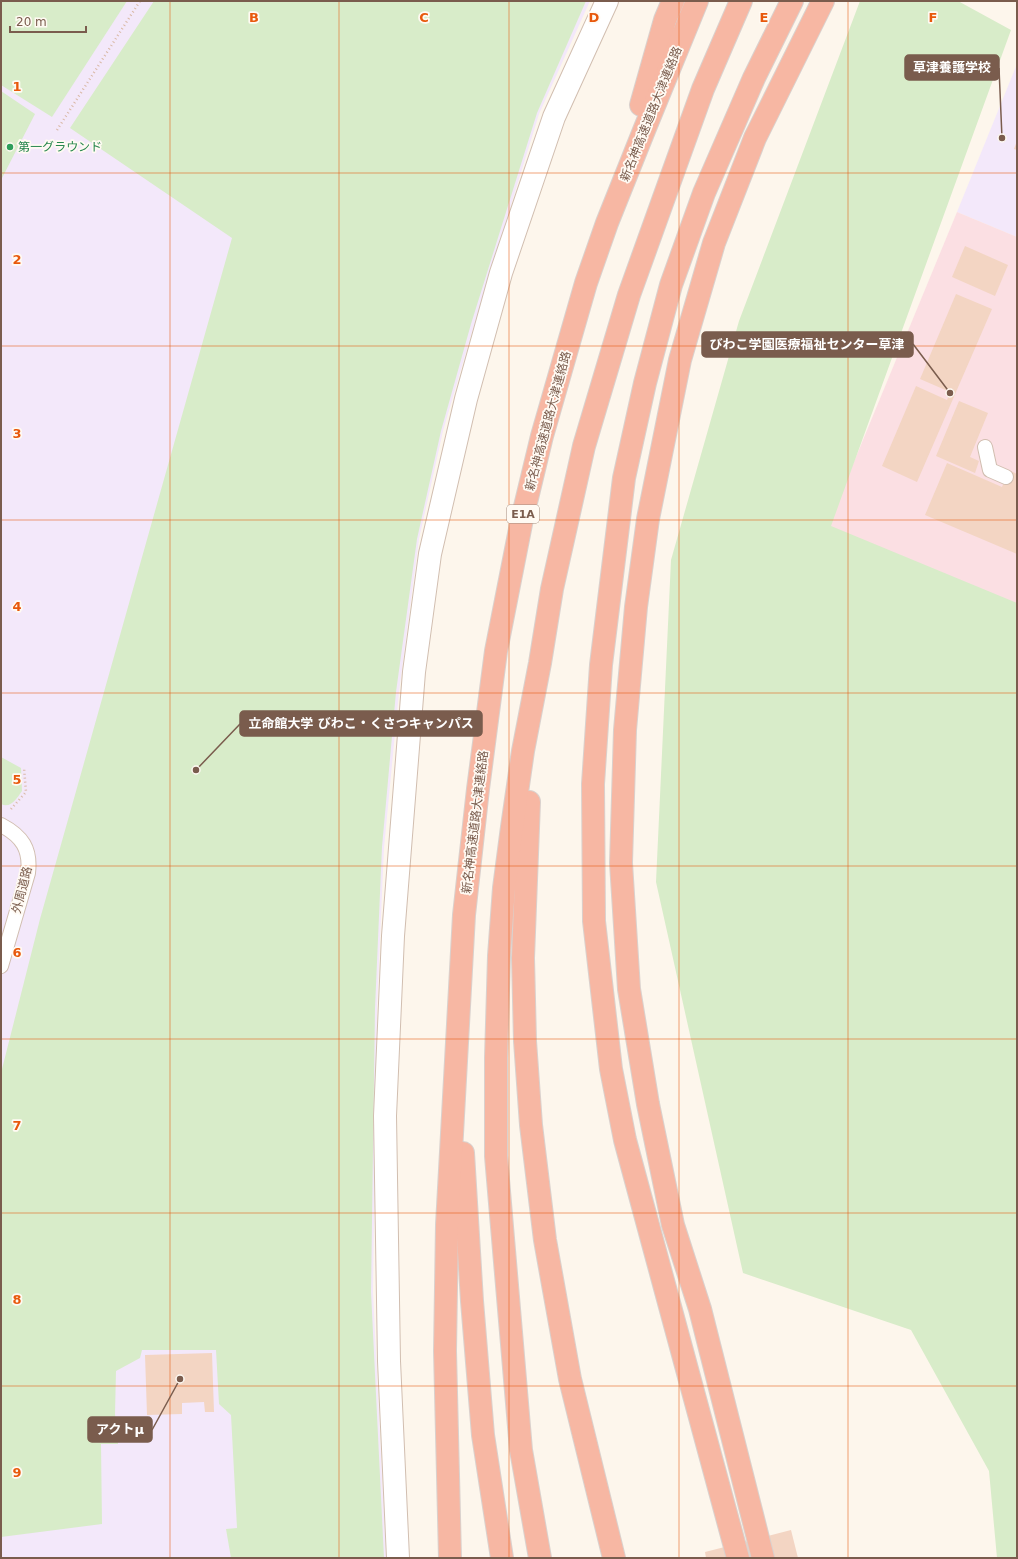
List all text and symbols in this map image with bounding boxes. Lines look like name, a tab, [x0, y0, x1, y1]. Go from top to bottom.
scale bar	[10, 8, 86, 34]
text: B	[249, 10, 259, 25]
text: C	[419, 10, 429, 25]
text: D	[589, 10, 600, 25]
text: E	[760, 10, 768, 25]
text: F	[929, 10, 937, 25]
text: 20 m	[16, 15, 47, 29]
street label: 新名神高速道路大津連絡路	[618, 45, 684, 183]
callout: 草津養護学校	[905, 55, 999, 80]
text: 草津養護学校	[913, 60, 991, 75]
text: 1	[12, 79, 22, 94]
place label: 第一グラウンド	[18, 140, 102, 154]
marker: 第一グラウンド	[5, 142, 15, 152]
text: 2	[12, 252, 22, 267]
callout: びわこ学園医療福祉センター草津	[702, 332, 913, 357]
text: びわこ学園医療福祉センター草津	[709, 337, 905, 352]
street label: 新名神高速道路大津連絡路	[523, 350, 573, 492]
text: 3	[12, 426, 22, 441]
road number: E1A	[507, 505, 539, 523]
text: 4	[12, 599, 22, 614]
callout: 立命館大学 びわこ・くさつキャンパス	[240, 711, 482, 736]
text: 立命館大学 びわこ・くさつキャンパス	[248, 716, 474, 731]
street label: 新名神高速道路大津連絡路	[459, 750, 491, 894]
text: 5	[12, 772, 22, 787]
street label: 外周道路	[9, 865, 35, 915]
text: 6	[12, 945, 22, 960]
text: 7	[12, 1118, 22, 1133]
text: 8	[12, 1292, 22, 1307]
callout: アクトμ	[88, 1417, 152, 1442]
text: アクトμ	[96, 1422, 144, 1437]
text: 9	[12, 1465, 22, 1480]

